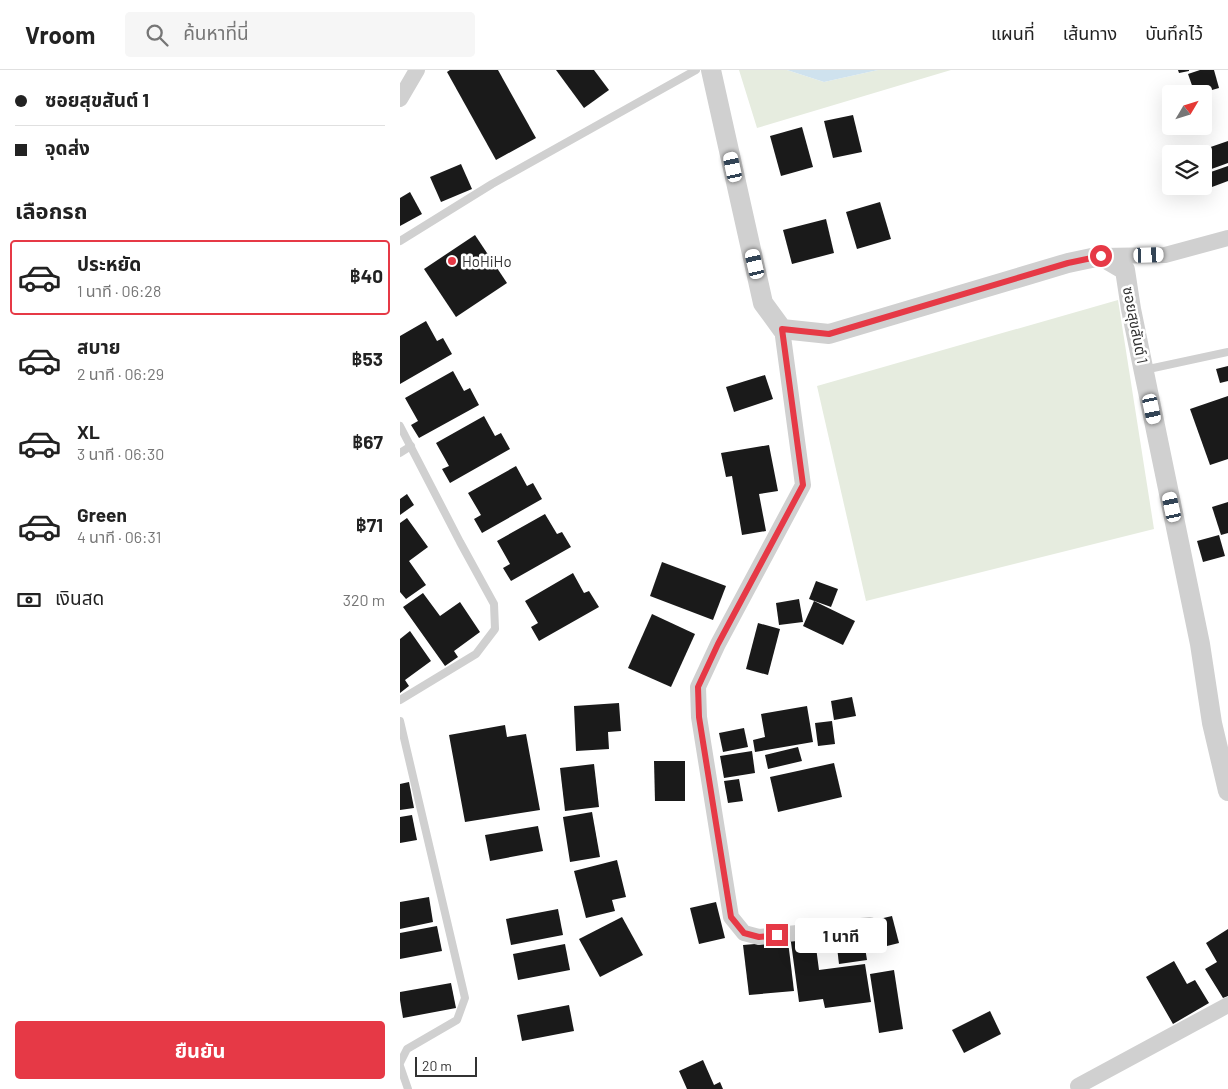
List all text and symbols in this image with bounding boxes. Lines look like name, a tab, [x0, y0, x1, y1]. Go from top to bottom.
search box	[125, 12, 475, 57]
text: Vroom	[25, 20, 95, 49]
icon: search	[143, 21, 171, 49]
text: ค้นหาที่นี่	[183, 21, 249, 44]
text: แผนที่	[991, 22, 1035, 44]
text: เส้นทาง	[1063, 22, 1117, 44]
text: บันทึกไว้	[1145, 22, 1203, 44]
north arrow	[1162, 85, 1212, 135]
map controls	[1162, 85, 1212, 195]
text: ซอยสุขสันต์ 1	[45, 88, 149, 111]
text: จุดส่ง	[45, 136, 90, 159]
button: layers	[1162, 145, 1212, 195]
car	[722, 151, 743, 183]
text: เลือกรถ	[15, 197, 88, 223]
route start	[1090, 245, 1112, 267]
car	[1133, 247, 1164, 263]
car	[744, 248, 765, 280]
text: ประหยัด	[77, 252, 141, 275]
place label: HoHiHo	[462, 252, 512, 270]
icon: car	[17, 255, 62, 300]
marker: HoHiHo	[446, 255, 458, 267]
text: ฿40	[350, 264, 383, 287]
text: 1 นาที · 06:28	[77, 281, 161, 300]
street label: ซอยสุขสันต์ 1	[1119, 285, 1152, 365]
text: สบาย	[77, 335, 121, 358]
icon: car	[17, 338, 62, 383]
text: ฿53	[351, 347, 383, 370]
text: 2 นาที · 06:29	[77, 364, 164, 383]
car	[1141, 393, 1162, 425]
text: XL	[77, 420, 100, 443]
icon: car	[17, 421, 62, 466]
text: ฿67	[352, 430, 383, 453]
text: 3 นาที · 06:30	[77, 444, 164, 463]
car	[1161, 491, 1182, 523]
text: Green	[77, 503, 127, 526]
icon: car	[17, 504, 62, 549]
text: ฿71	[356, 513, 383, 536]
text: 4 นาที · 06:31	[77, 527, 161, 546]
icon: cash	[15, 586, 43, 614]
text: เงินสด	[55, 586, 104, 609]
text: 320 m	[343, 590, 385, 609]
callout: 1 นาที	[794, 918, 887, 952]
route end	[766, 924, 788, 946]
text: 1 นาที	[823, 926, 859, 945]
button: ยืนยัน	[15, 1021, 385, 1079]
scale bar	[415, 1054, 478, 1077]
text: 20 m	[422, 1057, 452, 1074]

